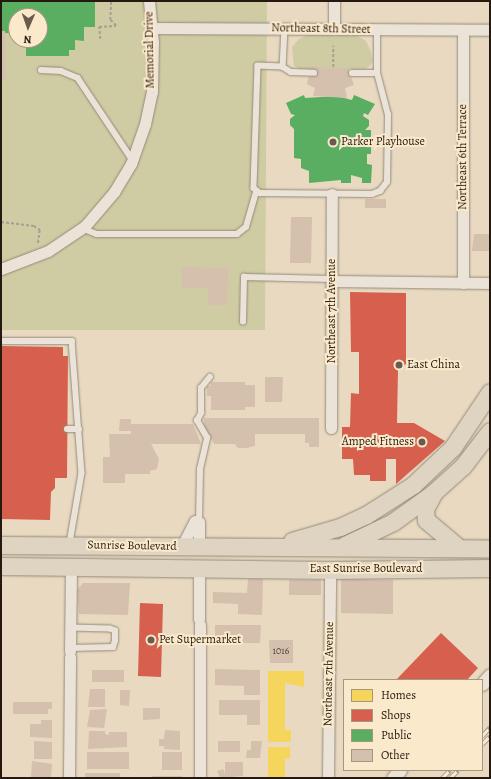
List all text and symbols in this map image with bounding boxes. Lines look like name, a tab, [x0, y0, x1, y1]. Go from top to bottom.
north arrow	[8, 8, 48, 48]
street label: Memorial Drive	[142, 11, 158, 89]
street label: Northeast 8th Street	[271, 21, 371, 37]
text: N	[23, 32, 32, 47]
street label: Northeast 6th Terrace	[456, 104, 470, 210]
place label: Parker Playhouse	[341, 135, 425, 149]
marker: Parker Playhouse	[328, 137, 338, 147]
street label: Northeast 7th Avenue	[325, 259, 339, 363]
place label: East China	[407, 358, 460, 372]
marker: East China	[394, 360, 404, 370]
place label: Amped Fitness	[342, 435, 414, 449]
marker: Amped Fitness	[417, 437, 427, 447]
street label: Sunrise Boulevard	[87, 538, 177, 554]
street label: East Sunrise Boulevard	[309, 562, 423, 576]
street label: Northeast 7th Avenue	[321, 621, 337, 727]
place label: Pet Supermarket	[159, 633, 241, 647]
marker: Pet Supermarket	[146, 635, 156, 645]
house number: 1016	[273, 645, 289, 657]
legend	[343, 679, 483, 771]
text: Homes	[381, 687, 416, 703]
text: Shops	[381, 707, 411, 723]
text: Public	[381, 727, 412, 743]
text: Other	[381, 747, 410, 763]

